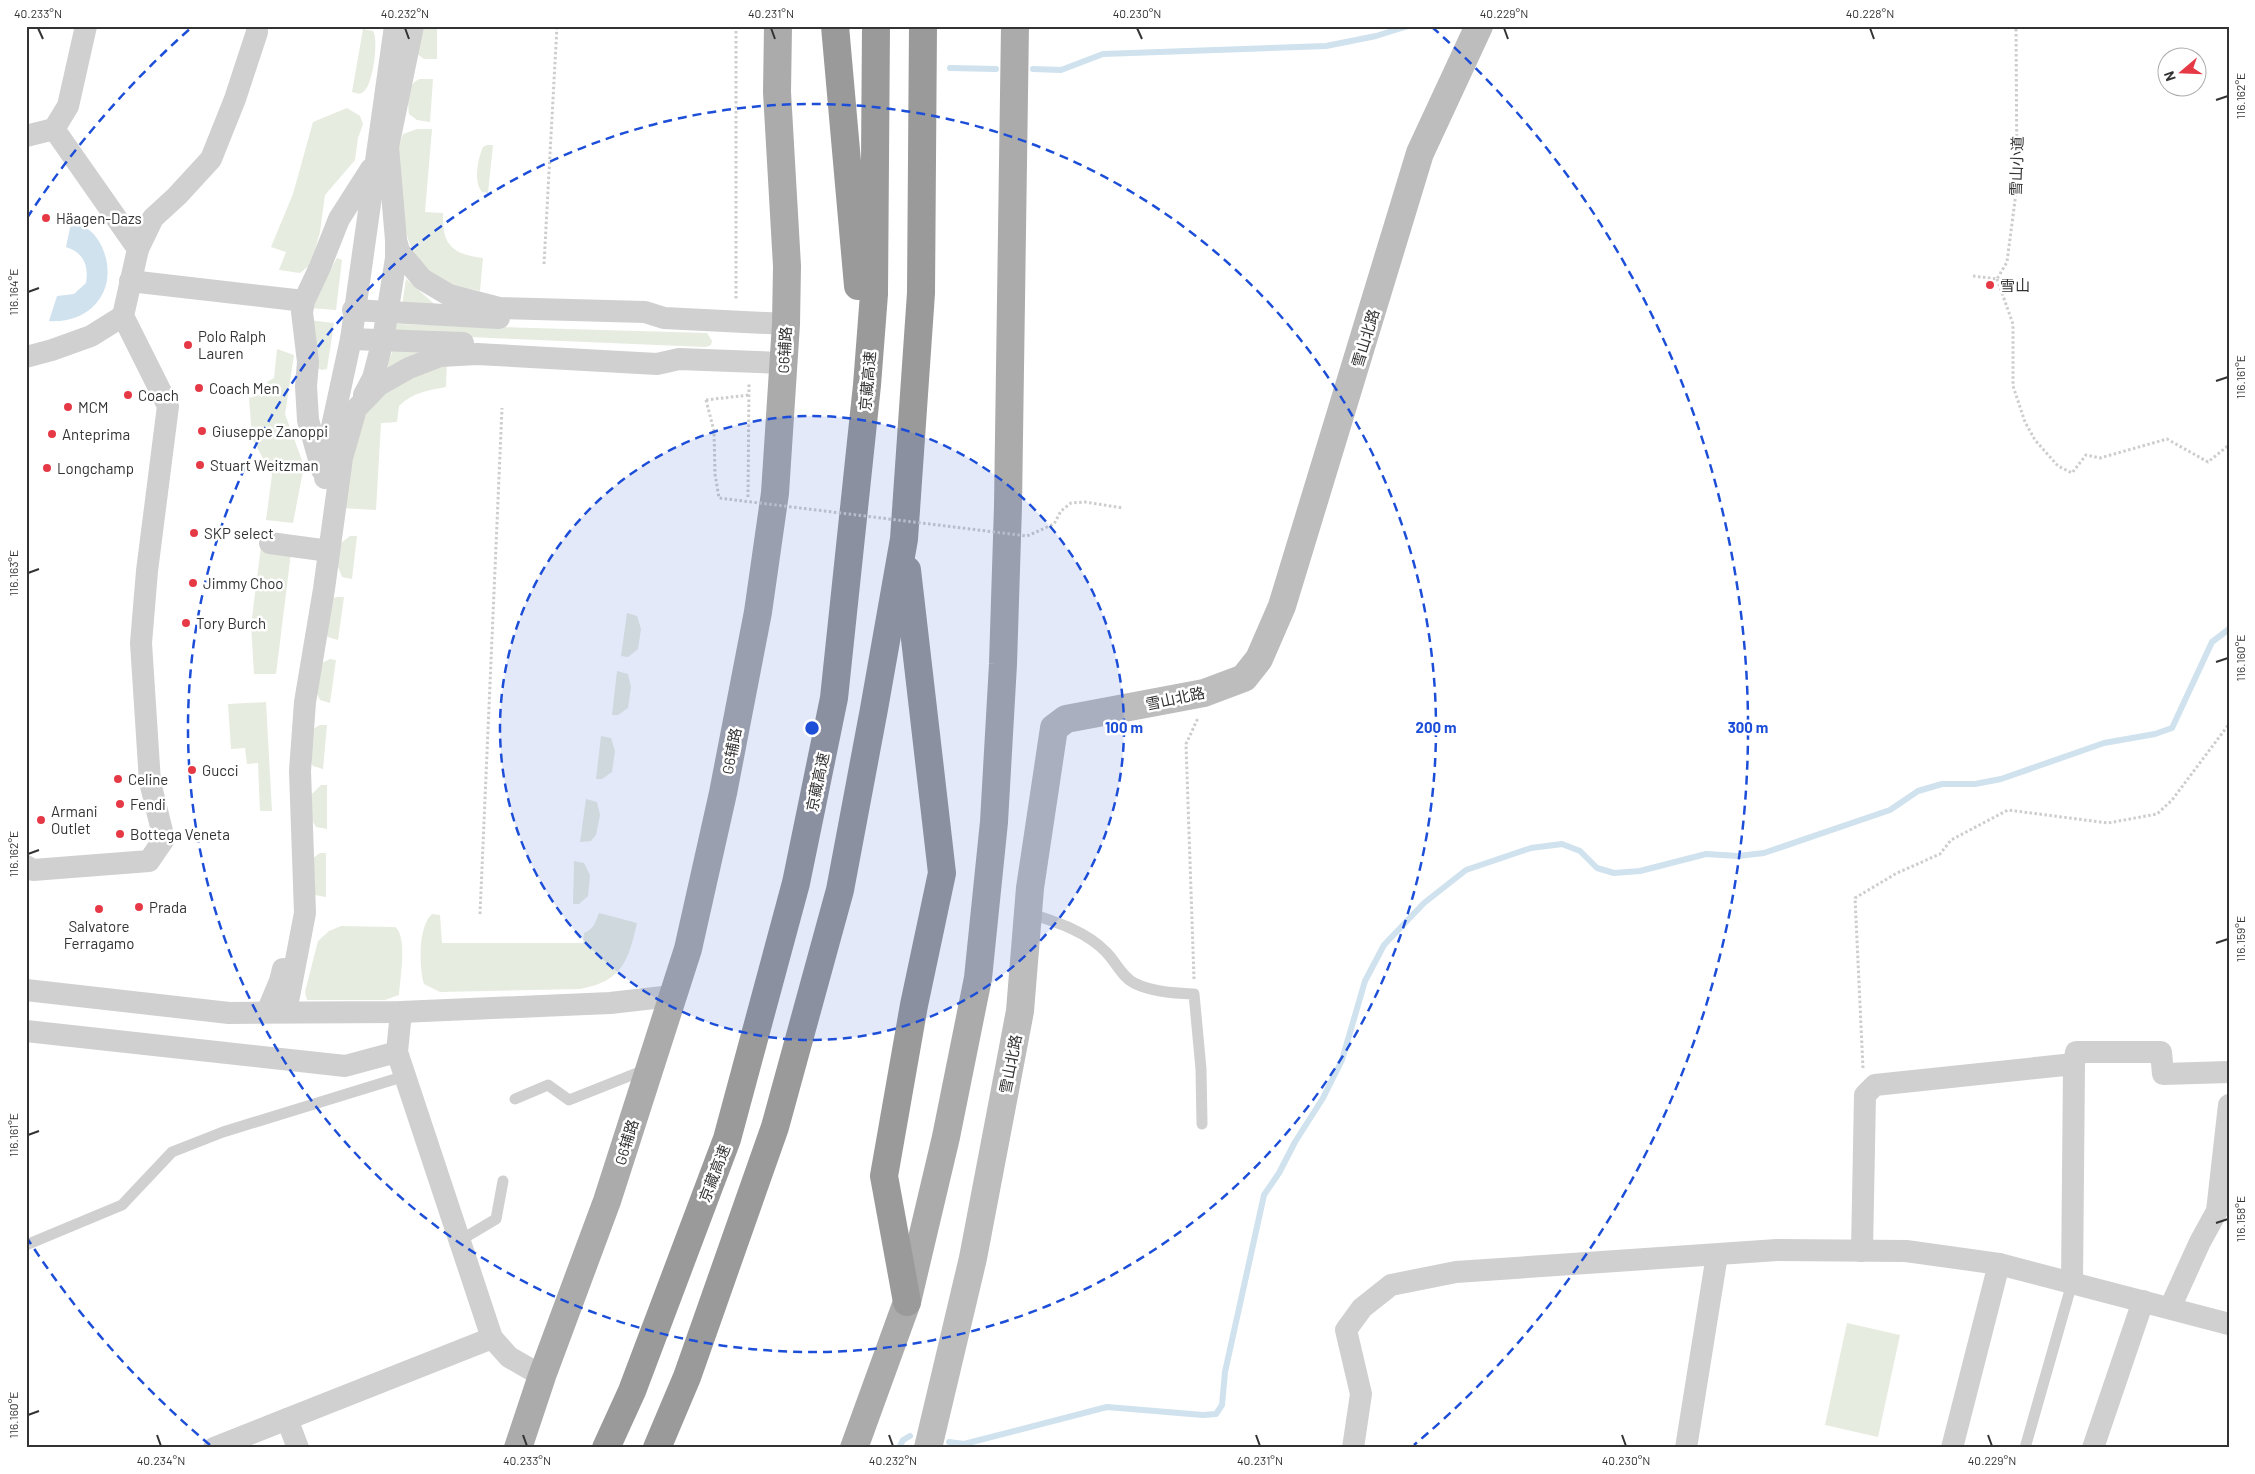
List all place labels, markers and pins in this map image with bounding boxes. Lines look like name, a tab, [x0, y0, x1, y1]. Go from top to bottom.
place label: Häagen-Dazs	[56, 209, 142, 227]
marker: Häagen-Dazs	[40, 212, 52, 224]
place label: 雪山	[2000, 276, 2030, 294]
marker: 雪山	[1984, 279, 1996, 291]
place label: Polo Ralph Lauren	[198, 327, 266, 362]
marker: Polo Ralph Lauren	[182, 339, 194, 351]
place label: Coach Men	[209, 379, 280, 397]
marker: Coach Men	[193, 382, 205, 394]
place label: Coach	[138, 386, 179, 404]
marker: Coach	[122, 389, 134, 401]
place label: MCM	[78, 398, 109, 416]
marker: MCM	[62, 401, 74, 413]
place label: Giuseppe Zanoppi	[212, 422, 328, 440]
place label: Anteprima	[62, 425, 130, 443]
marker: Giuseppe Zanoppi	[196, 425, 208, 437]
marker: Anteprima	[46, 428, 58, 440]
place label: Stuart Weitzman	[210, 456, 319, 474]
place label: Longchamp	[57, 459, 134, 477]
marker: Stuart Weitzman	[194, 459, 206, 471]
marker: Longchamp	[41, 462, 53, 474]
place label: SKP select	[204, 524, 274, 542]
marker: SKP select	[188, 527, 200, 539]
place label: Jimmy Choo	[203, 574, 284, 592]
marker: Jimmy Choo	[187, 577, 199, 589]
place label: Tory Burch	[196, 614, 266, 632]
marker: Tory Burch	[180, 617, 192, 629]
centre of rings	[803, 719, 821, 737]
place label: Gucci	[202, 761, 239, 779]
marker: Gucci	[186, 764, 198, 776]
place label: Celine	[128, 770, 168, 788]
marker: Celine	[112, 773, 124, 785]
place label: Fendi	[130, 795, 166, 813]
marker: Fendi	[114, 798, 126, 810]
place label: Armani Outlet	[51, 802, 98, 837]
marker: Armani Outlet	[35, 814, 47, 826]
place label: Bottega Veneta	[130, 825, 230, 843]
marker: Bottega Veneta	[114, 828, 126, 840]
place label: Prada	[149, 898, 187, 916]
marker: Prada	[133, 901, 145, 913]
marker: Salvatore Ferragamo	[93, 903, 105, 915]
place label: Salvatore Ferragamo	[64, 917, 134, 952]

